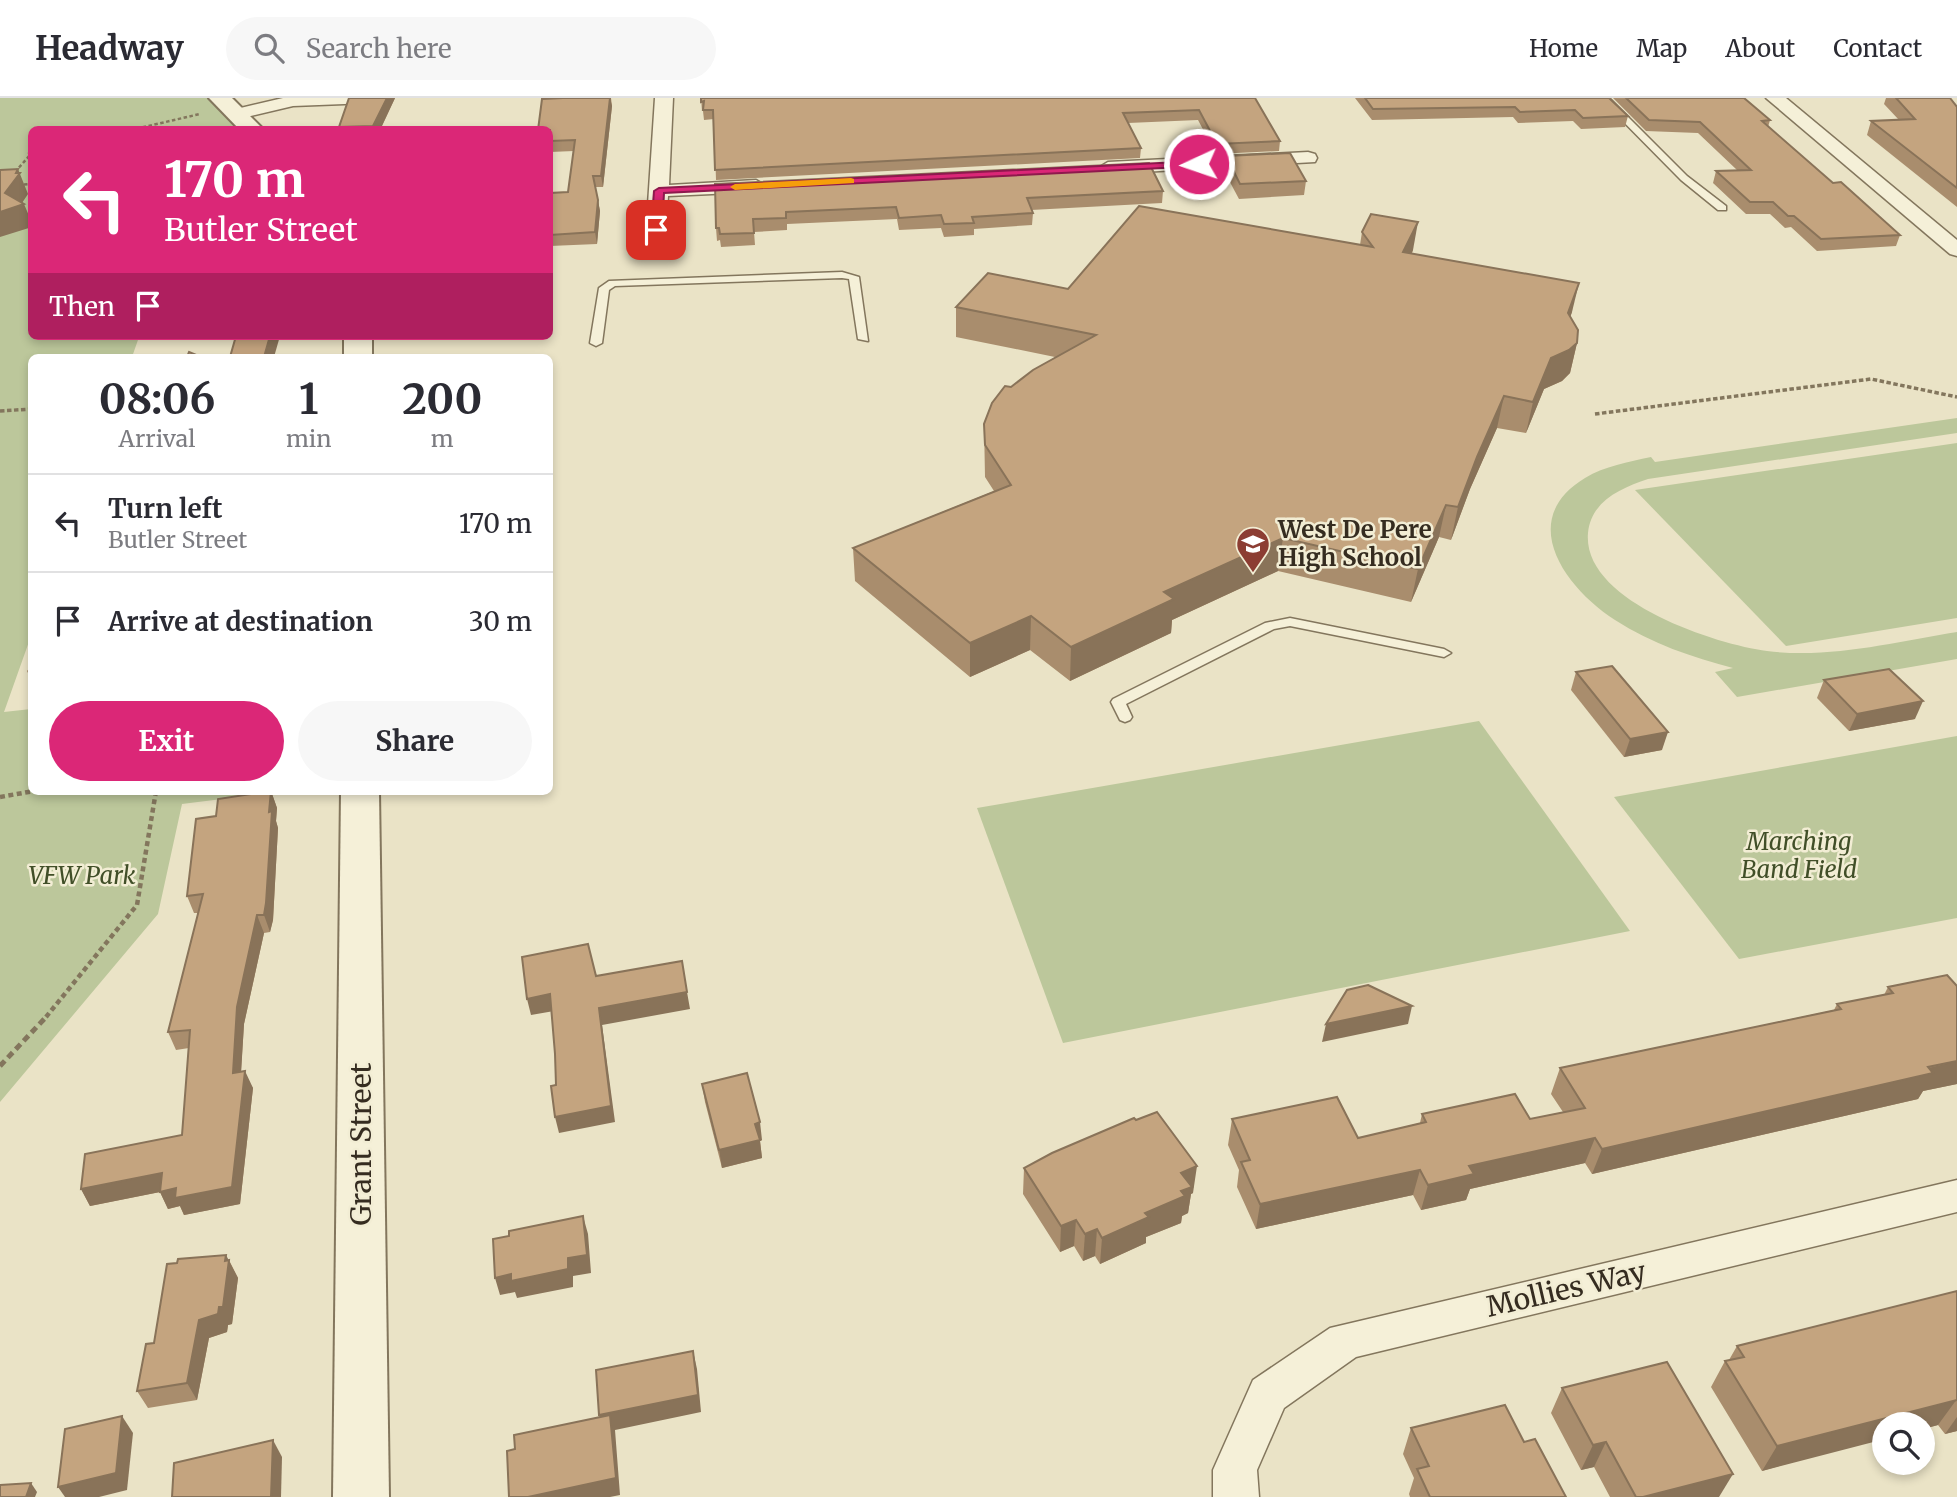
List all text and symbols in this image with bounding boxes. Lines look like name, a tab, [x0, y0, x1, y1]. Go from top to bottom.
search box	[226, 17, 716, 80]
text: Headway	[35, 28, 184, 69]
icon: search	[250, 29, 288, 67]
text: Search here	[306, 32, 452, 65]
text: Home	[1529, 33, 1598, 64]
text: Map	[1636, 33, 1687, 64]
text: About	[1725, 33, 1795, 64]
text: Contact	[1833, 33, 1922, 64]
position arrow	[1162, 127, 1236, 201]
text: 170 m	[164, 149, 305, 210]
icon: left	[49, 154, 140, 245]
pin	[626, 200, 686, 260]
text: Butler Street	[164, 210, 358, 250]
icon: arrive	[637, 211, 675, 249]
icon: arrive	[129, 287, 167, 325]
text: Then	[49, 290, 115, 323]
text: 08:06	[99, 373, 215, 425]
text: 1	[299, 373, 318, 425]
text: 200	[402, 373, 482, 425]
text: Arrival	[119, 424, 195, 453]
text: min	[286, 424, 332, 453]
text: m	[431, 424, 454, 453]
text: Turn left	[108, 492, 222, 525]
icon: left	[49, 504, 87, 542]
text: 170 m	[459, 507, 532, 540]
place label: West De Pere High School	[1277, 514, 1432, 573]
text: Butler Street	[108, 525, 247, 554]
school or university icon: West De Pere High School	[1234, 525, 1272, 574]
icon: arrive	[49, 602, 87, 640]
text: Arrive at destination	[108, 605, 373, 638]
text: 30 m	[469, 605, 532, 638]
button: Exit	[49, 701, 284, 781]
button: Share	[298, 701, 532, 781]
park label: Marching Band Field	[1741, 826, 1857, 885]
park label: VFW Park	[28, 860, 136, 891]
street label: Grant Street	[343, 1062, 379, 1225]
street label: Mollies Way	[1483, 1253, 1650, 1325]
map controls	[1872, 1412, 1935, 1475]
button: search	[1872, 1412, 1935, 1475]

